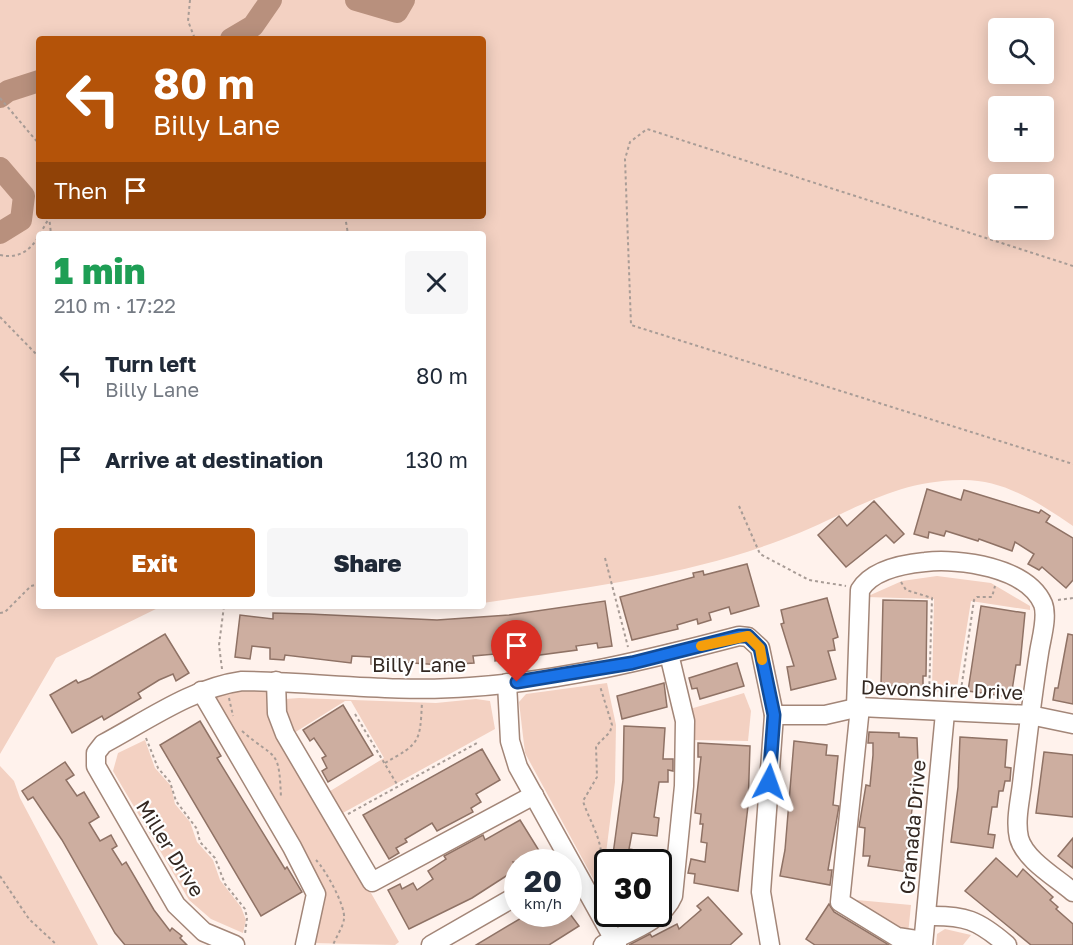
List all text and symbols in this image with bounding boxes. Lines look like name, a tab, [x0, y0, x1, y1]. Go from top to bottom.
map controls	[988, 18, 1054, 240]
button: search	[988, 18, 1054, 84]
text: 80 m	[153, 58, 254, 108]
icon: left	[54, 60, 132, 138]
button: +	[988, 96, 1054, 162]
text: Billy Lane	[153, 109, 280, 141]
icon: arrive	[119, 174, 152, 207]
button: −	[988, 174, 1054, 240]
text: Then	[54, 177, 107, 204]
text: 1 min	[54, 249, 145, 292]
button: close	[405, 251, 468, 314]
text: 210 m · 17:22	[54, 293, 176, 317]
text: Turn left	[105, 350, 196, 377]
icon: left	[54, 359, 87, 392]
text: 80 m	[416, 362, 468, 389]
text: Billy Lane	[105, 377, 199, 401]
icon: arrive	[54, 443, 87, 476]
text: Arrive at destination	[105, 446, 323, 473]
text: 130 m	[406, 446, 468, 473]
button: Exit	[54, 528, 255, 597]
button: Share	[267, 528, 468, 597]
pin	[491, 620, 542, 682]
icon: arrive	[500, 629, 533, 662]
street label: Billy Lane	[372, 652, 466, 676]
street label: Devonshire Drive	[860, 674, 1024, 704]
position arrow	[737, 750, 801, 814]
street label: Granada Drive	[894, 759, 930, 895]
street label: Miller Drive	[132, 795, 210, 901]
speed limit sign: 30	[594, 849, 672, 927]
text: 20	[524, 863, 562, 899]
text: km/h	[524, 894, 562, 912]

